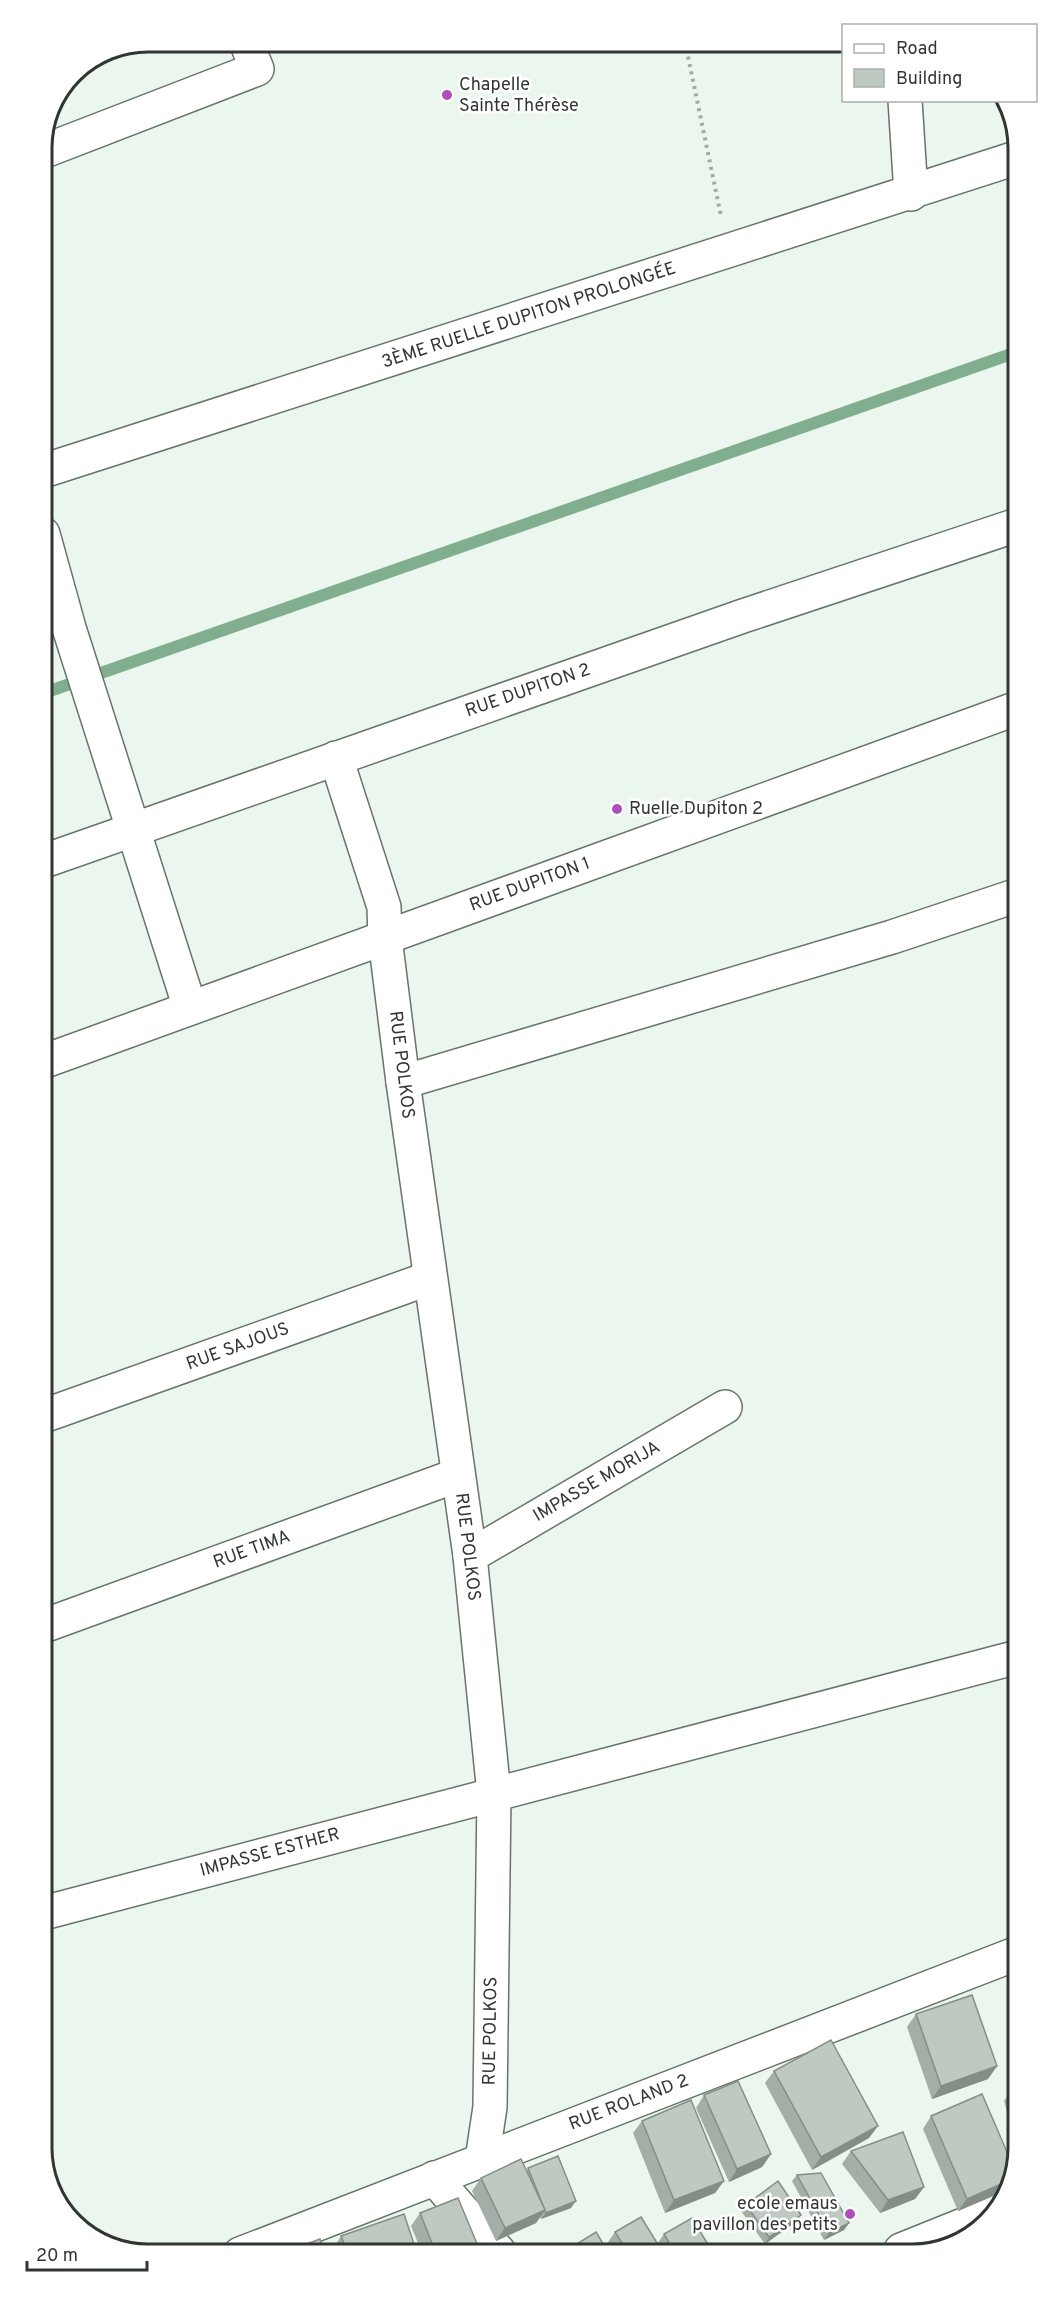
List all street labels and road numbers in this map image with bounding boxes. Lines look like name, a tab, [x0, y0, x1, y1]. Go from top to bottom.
street label: 3ÈME RUELLE DUPITON PROLONGÉE	[379, 256, 679, 374]
street label: RUE DUPITON 2	[462, 659, 594, 723]
street label: RUE DUPITON 1	[467, 853, 593, 917]
street label: RUE POLKOS	[383, 1010, 419, 1120]
street label: RUE SAJOUS	[183, 1318, 293, 1376]
street label: IMPASSE MORIJA	[529, 1436, 665, 1528]
street label: RUE POLKOS	[449, 1492, 485, 1602]
street label: RUE TIMA	[210, 1525, 294, 1575]
street label: IMPASSE ESTHER	[197, 1823, 343, 1883]
street label: RUE POLKOS	[479, 1976, 503, 2086]
street label: RUE ROLAND 2	[566, 2070, 692, 2136]

